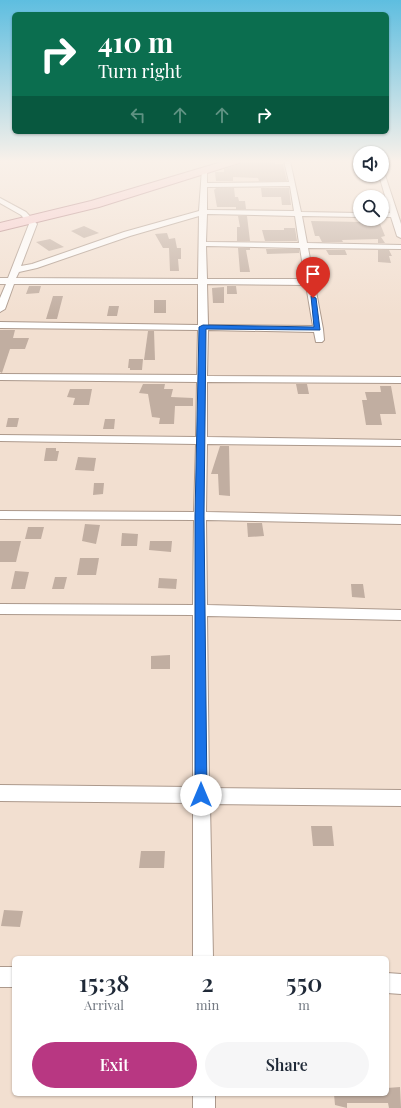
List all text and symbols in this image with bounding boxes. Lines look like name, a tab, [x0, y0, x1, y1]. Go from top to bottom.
text: 410 m	[98, 23, 173, 60]
icon: right	[32, 28, 84, 80]
text: Turn right	[98, 59, 181, 83]
icon: left	[127, 104, 149, 126]
icon: ahead	[169, 104, 191, 126]
icon: ahead	[211, 104, 233, 126]
icon: right	[253, 104, 275, 126]
map controls	[353, 146, 389, 226]
button: sound	[353, 146, 389, 182]
button: search	[353, 190, 389, 226]
pin	[296, 257, 330, 298]
icon: arrive	[302, 263, 324, 285]
position arrow	[180, 774, 222, 816]
text: 15:38	[79, 966, 129, 998]
text: 2	[202, 966, 214, 998]
text: 550	[286, 966, 322, 998]
text: Arrival	[84, 996, 124, 1013]
text: min	[196, 996, 219, 1013]
text: m	[298, 996, 310, 1013]
button: Exit	[32, 1042, 197, 1088]
button: Share	[205, 1042, 369, 1088]

